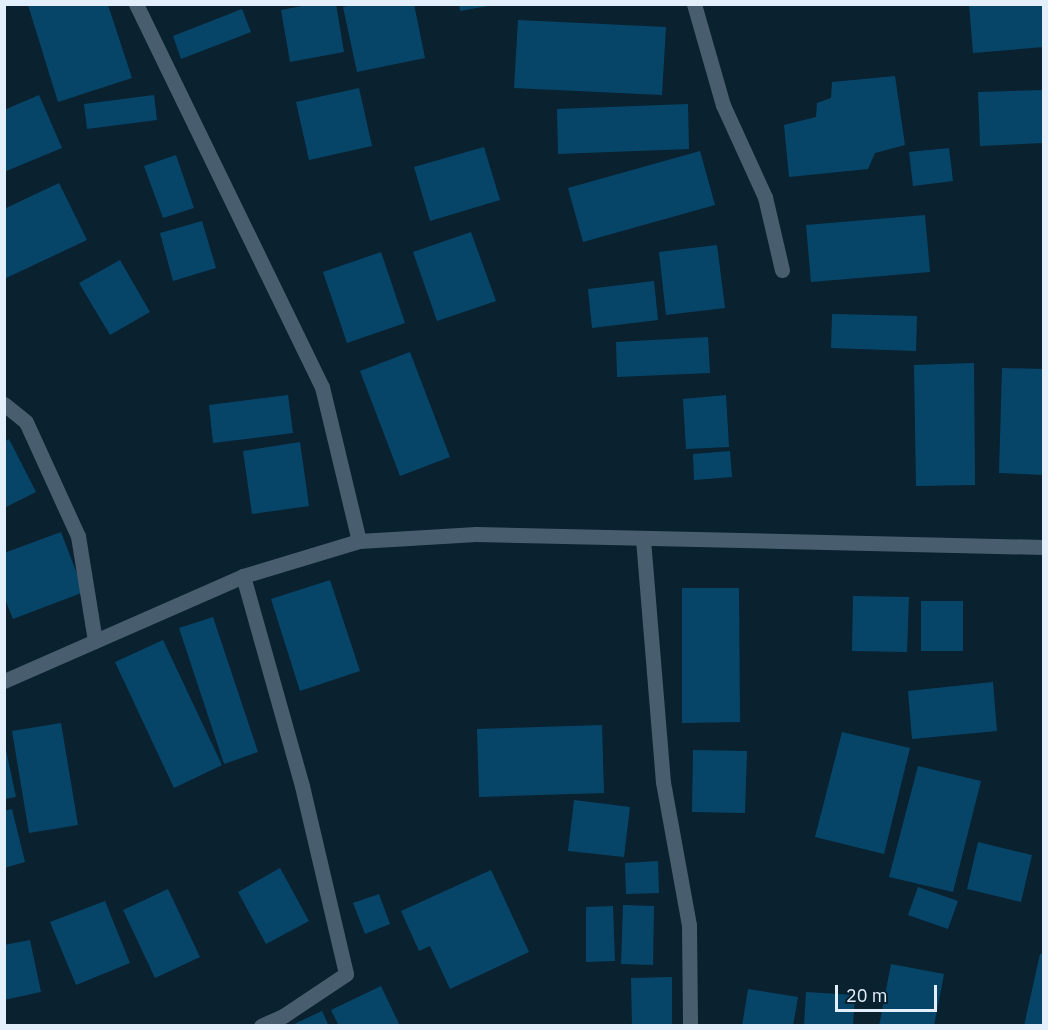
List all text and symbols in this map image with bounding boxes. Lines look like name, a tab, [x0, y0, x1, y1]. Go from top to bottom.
scale bar	[838, 973, 940, 1011]
text: 20 m	[846, 984, 888, 1007]

